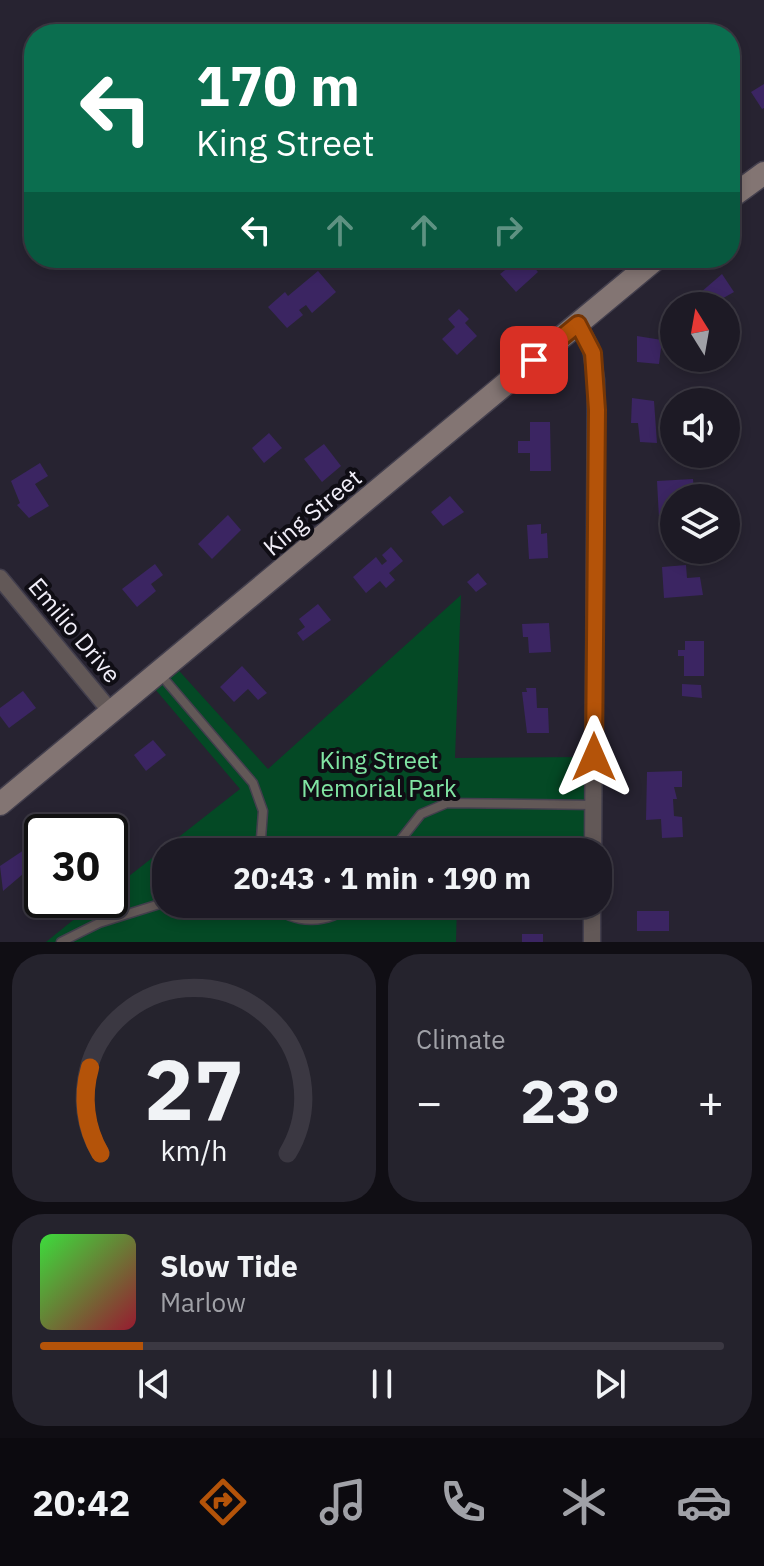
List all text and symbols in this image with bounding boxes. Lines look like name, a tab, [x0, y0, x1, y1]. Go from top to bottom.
text: 170 m	[196, 49, 360, 121]
icon: left	[64, 56, 168, 160]
text: King Street	[196, 119, 375, 166]
icon: left	[234, 208, 278, 252]
icon: ahead	[318, 208, 362, 252]
icon: ahead	[402, 208, 446, 252]
icon: right	[486, 208, 530, 252]
north arrow	[660, 292, 740, 372]
map controls	[660, 292, 740, 564]
pin	[500, 326, 568, 394]
icon: arrive	[512, 338, 556, 382]
button: sound	[660, 388, 740, 468]
street label: King Street	[256, 461, 368, 563]
button: layers	[660, 484, 740, 564]
street label: Emilio Drive	[22, 571, 128, 689]
position arrow	[552, 715, 636, 799]
park label: King Street Memorial Park	[301, 744, 457, 804]
speed limit sign: 30	[24, 814, 128, 918]
text: 20:43 · 1 min · 190 m	[233, 858, 531, 897]
text: Climate	[416, 1022, 506, 1056]
text: 27	[144, 1035, 244, 1143]
text: 23°	[520, 1061, 620, 1140]
text: −	[416, 1073, 442, 1130]
text: +	[698, 1073, 724, 1130]
text: km/h	[160, 1132, 228, 1169]
text: Slow Tide	[160, 1246, 298, 1285]
text: Marlow	[160, 1285, 246, 1319]
icon: previous	[132, 1362, 176, 1406]
icon: pause	[360, 1362, 404, 1406]
icon: next	[588, 1362, 632, 1406]
icon: directions	[195, 1474, 251, 1530]
icon: music	[315, 1474, 371, 1530]
icon: phone	[435, 1474, 491, 1530]
icon: climate	[556, 1474, 612, 1530]
icon: car	[676, 1474, 732, 1530]
text: 20:42	[32, 1479, 130, 1526]

